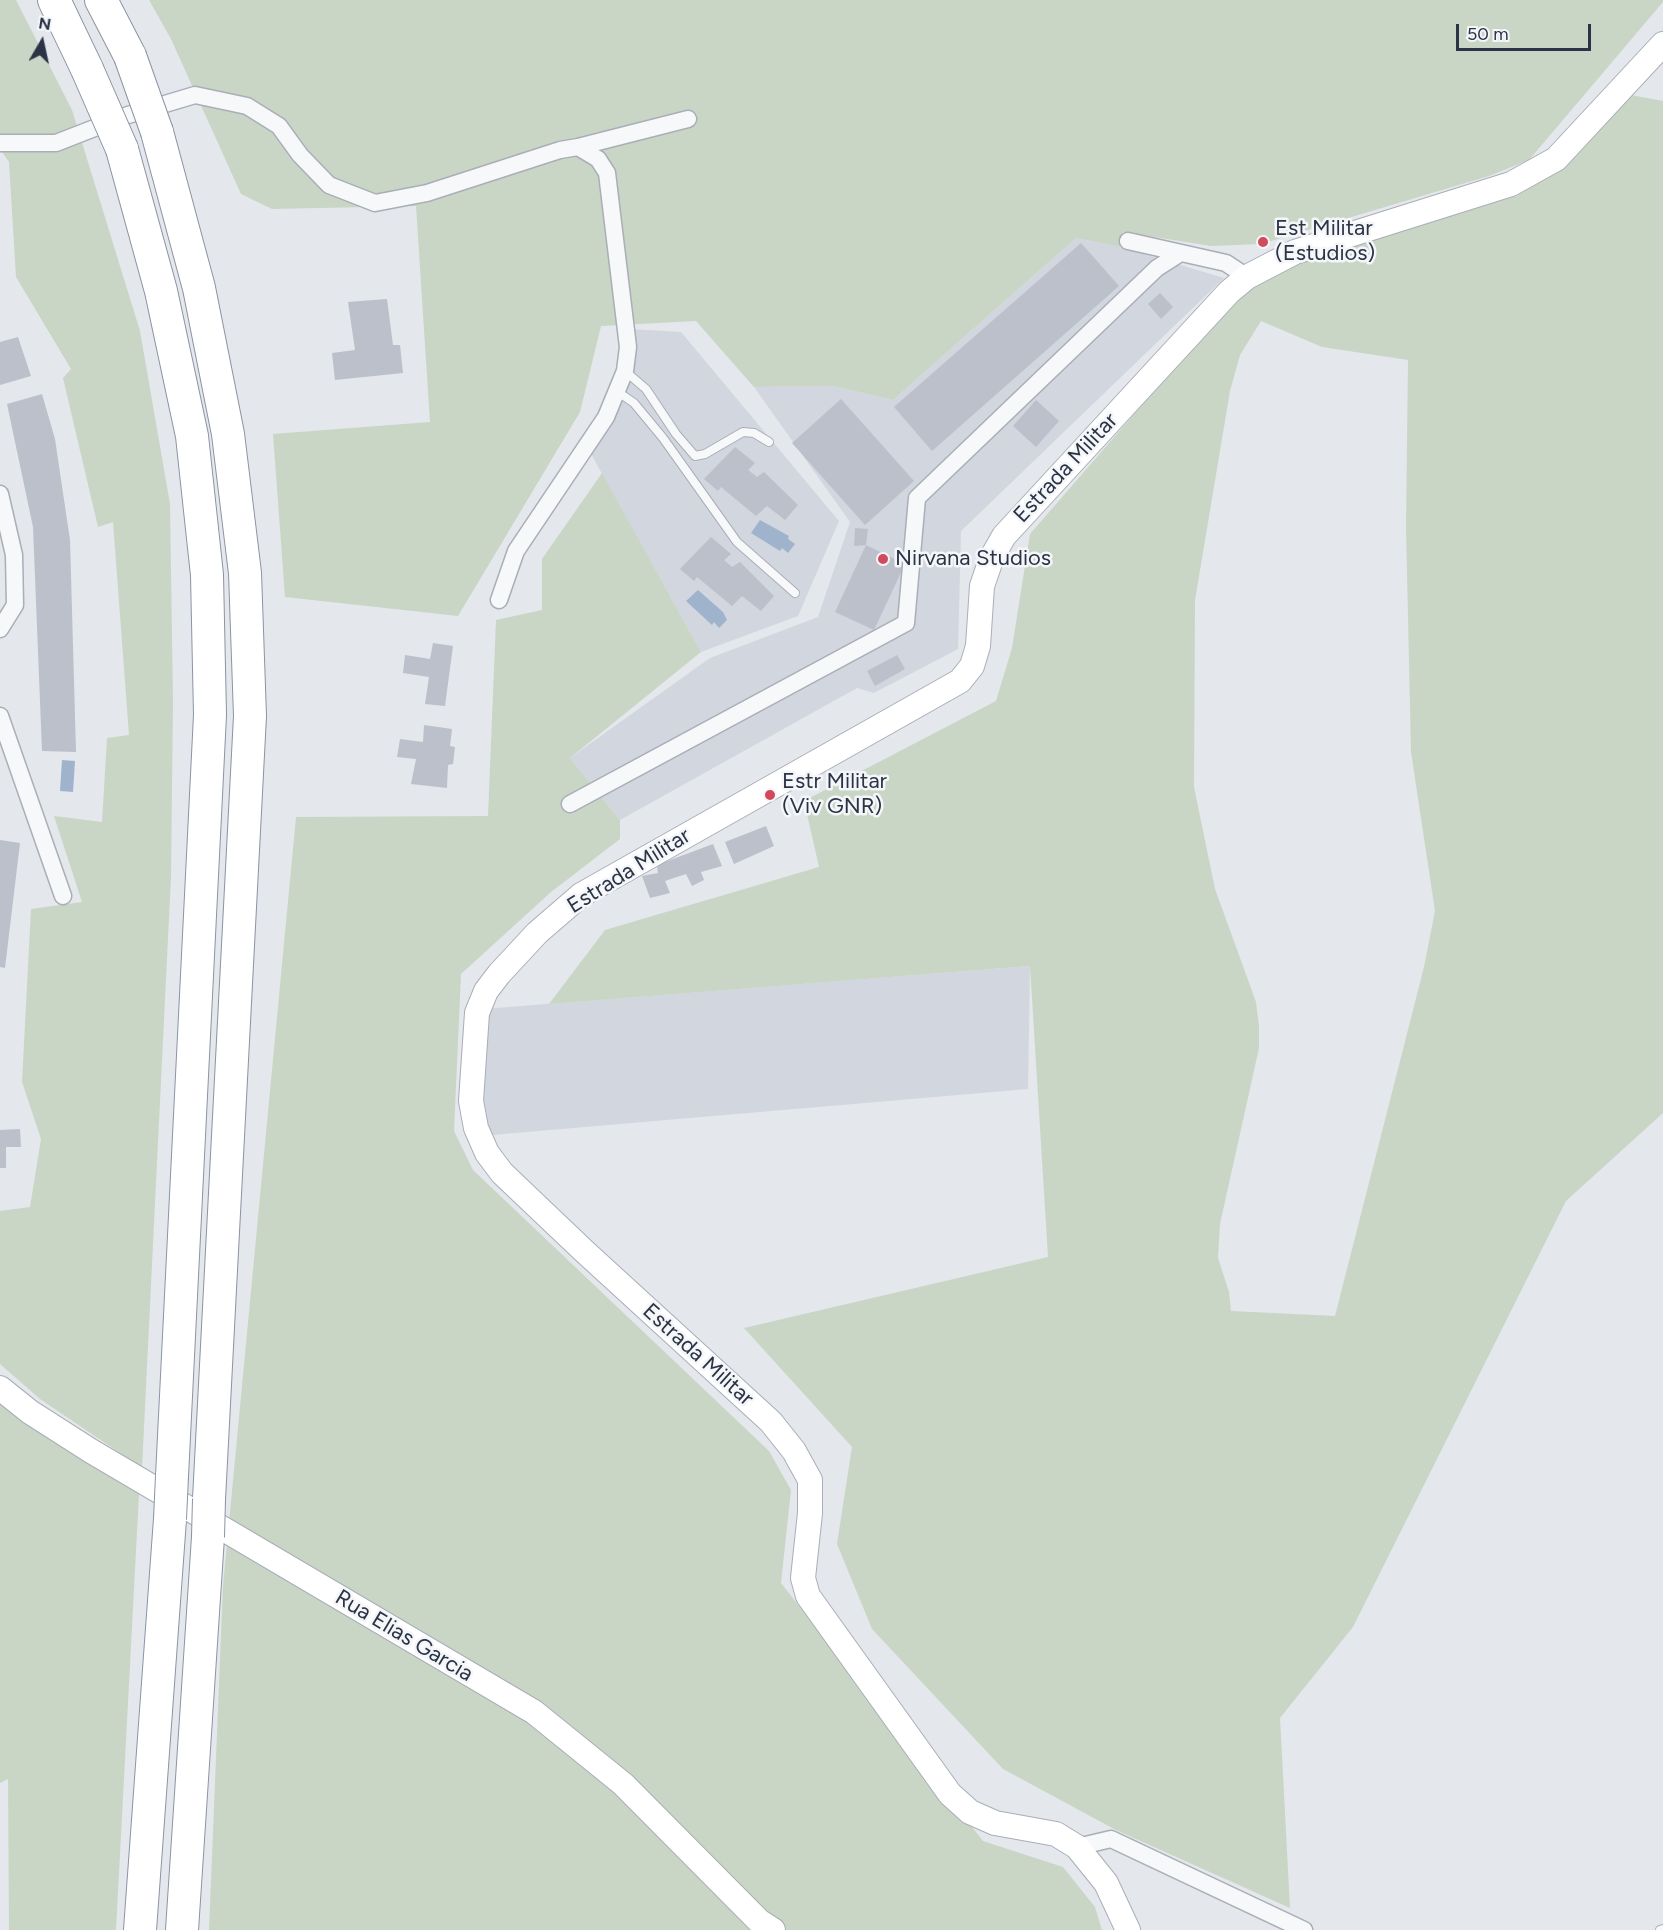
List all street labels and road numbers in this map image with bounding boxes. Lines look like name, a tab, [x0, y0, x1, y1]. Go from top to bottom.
street label: Estrada Militar	[1008, 408, 1124, 528]
street label: Estrada Militar	[562, 823, 696, 919]
street label: Estrada Militar	[637, 1298, 759, 1412]
street label: Rua Elias Garcia	[330, 1584, 478, 1688]

